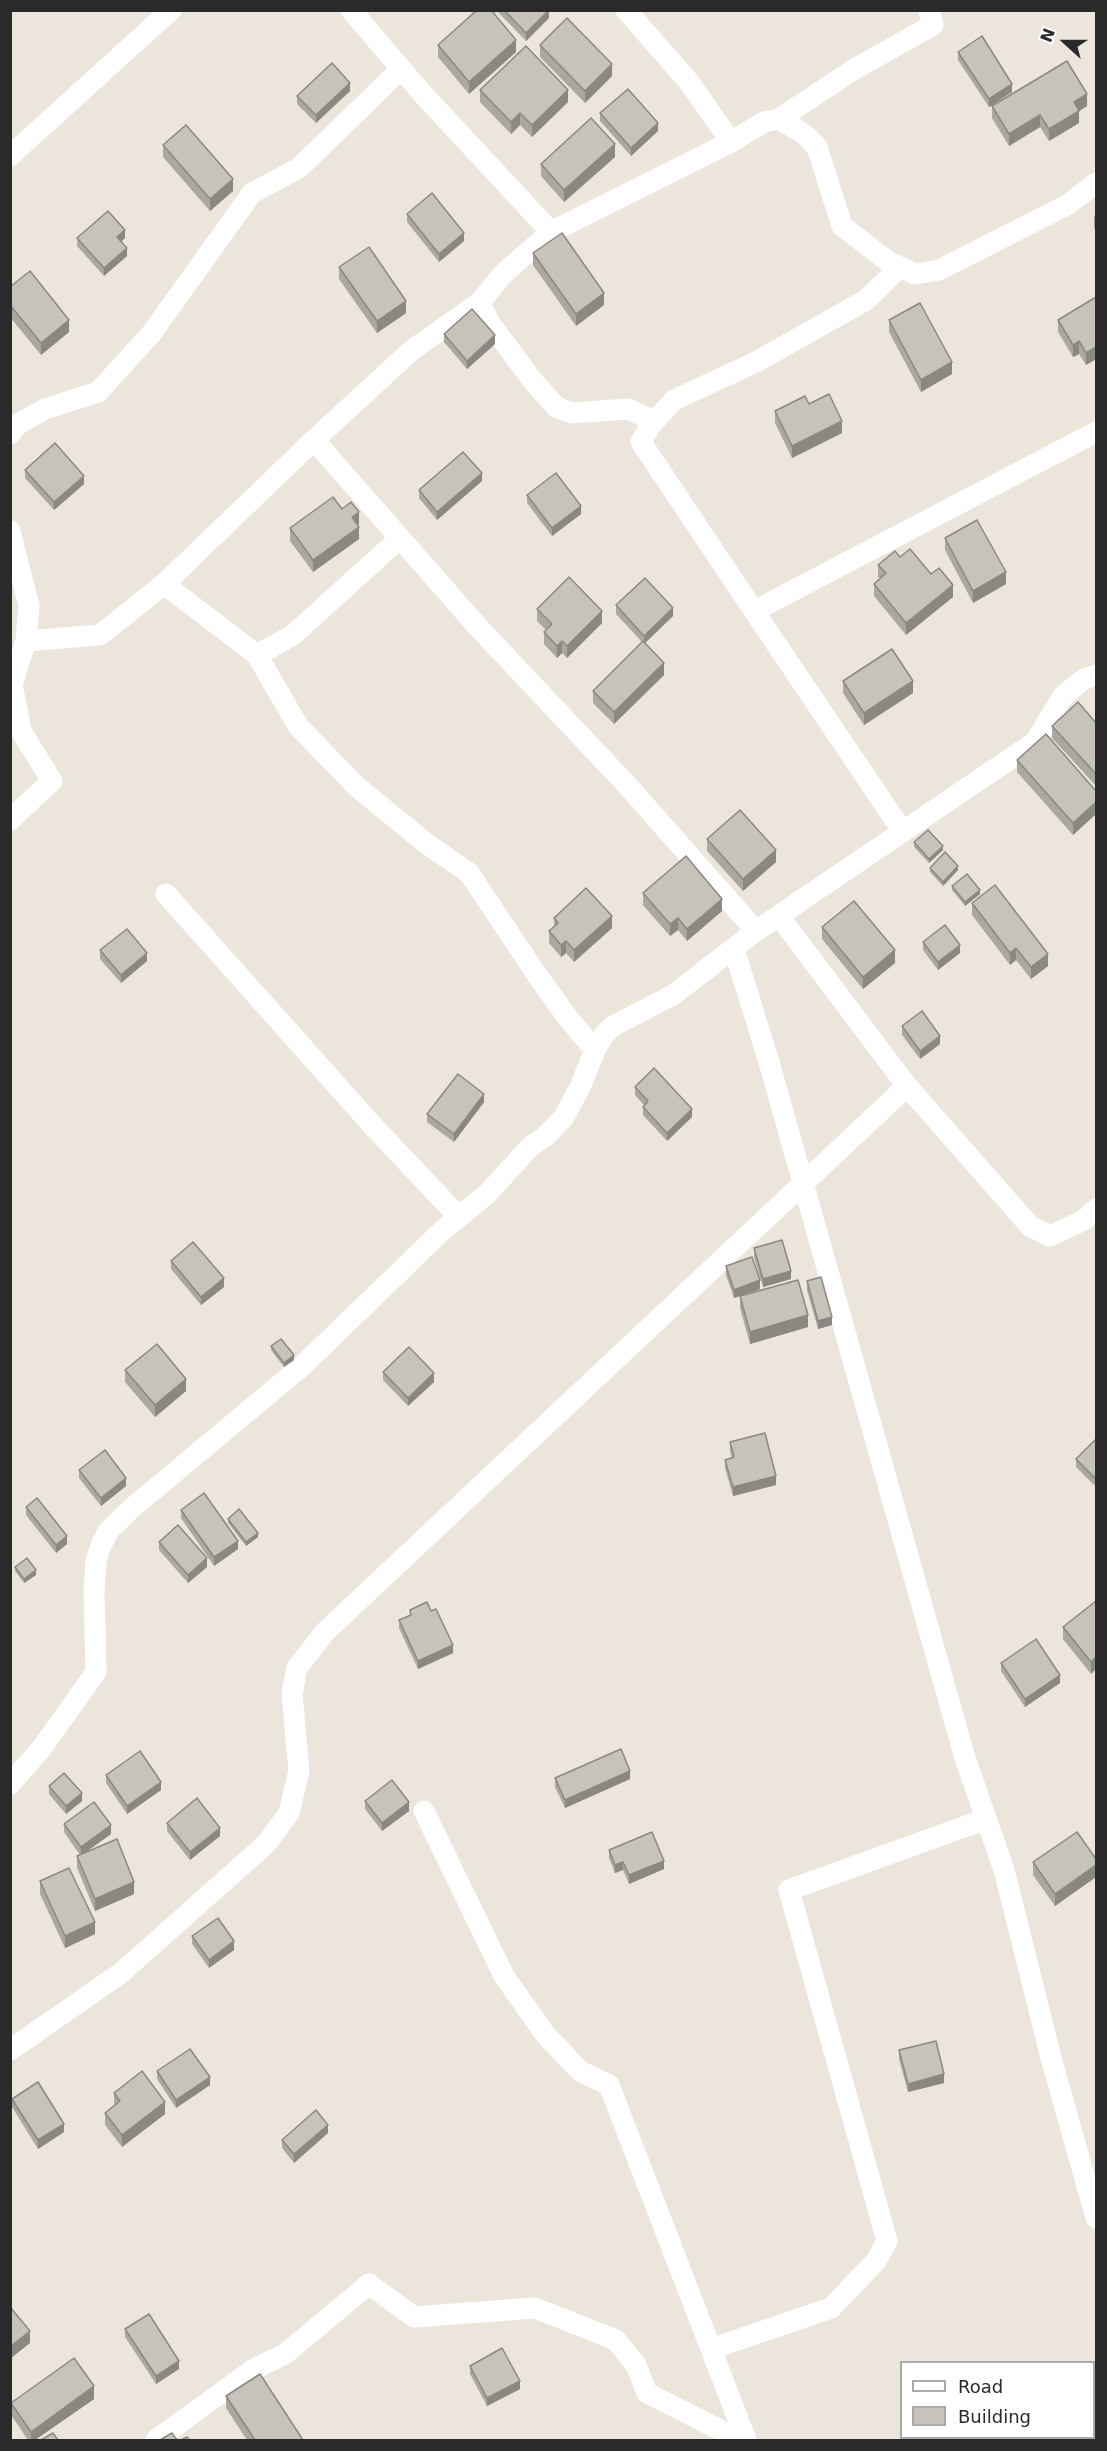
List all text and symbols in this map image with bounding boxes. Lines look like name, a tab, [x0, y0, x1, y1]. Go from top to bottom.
north arrow	[1035, 12, 1095, 72]
text: N	[1036, 26, 1059, 45]
legend	[900, 2361, 1095, 2439]
text: Road	[958, 2376, 1003, 2397]
text: Building	[958, 2406, 1031, 2427]

